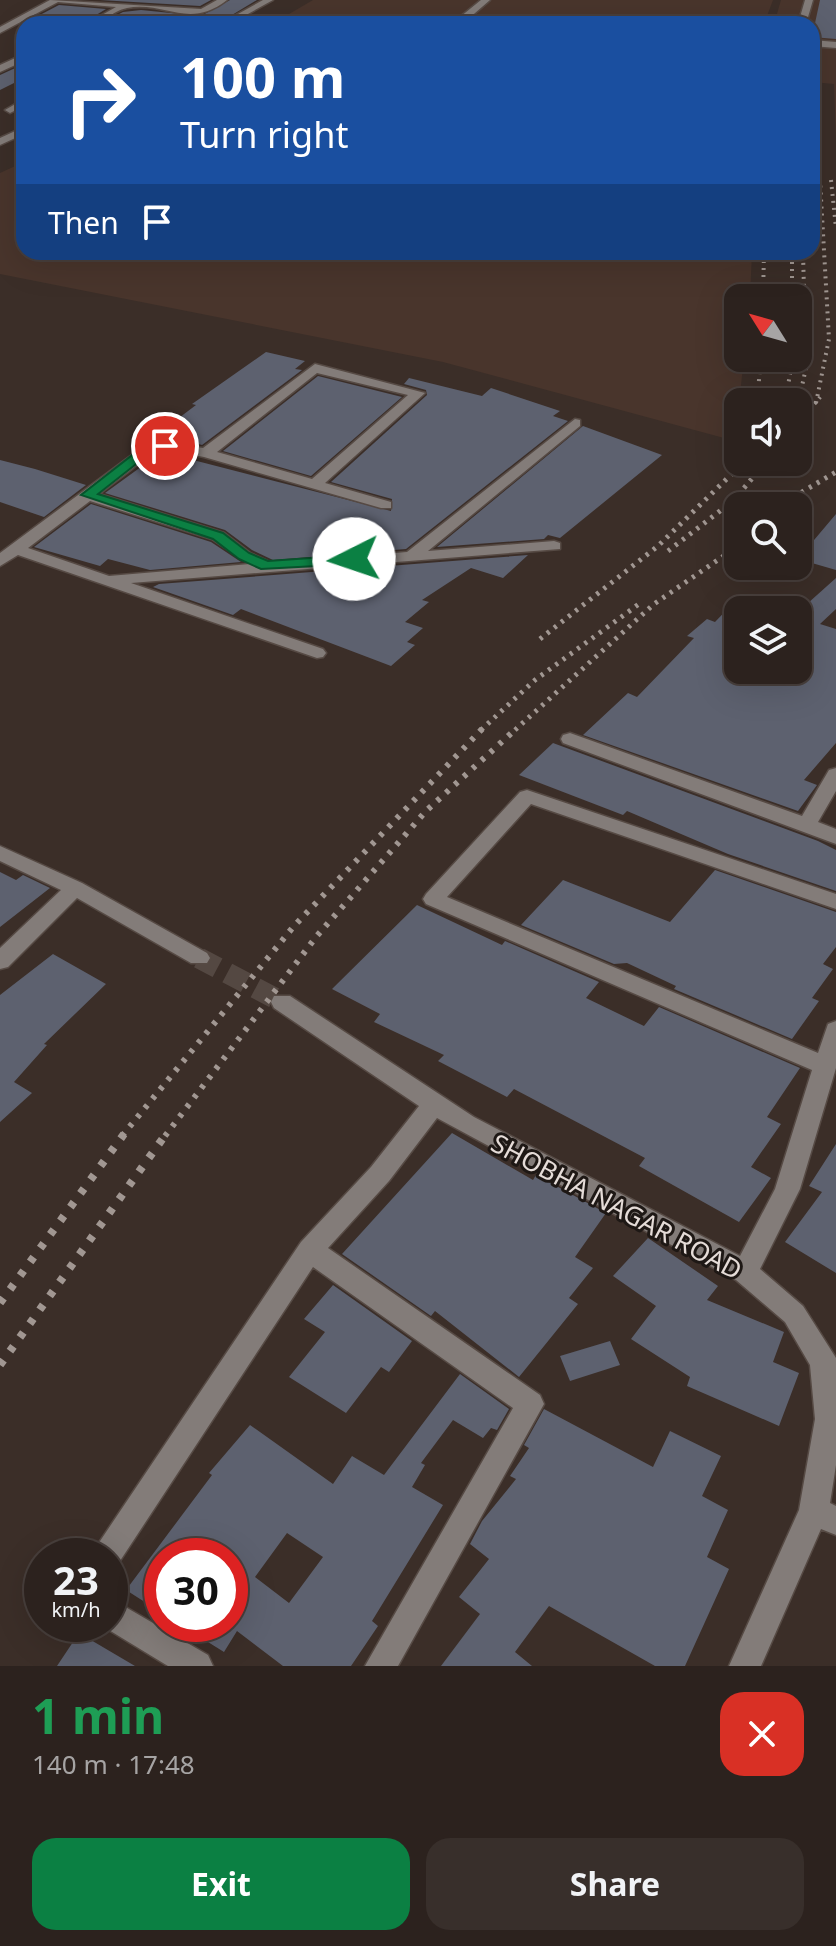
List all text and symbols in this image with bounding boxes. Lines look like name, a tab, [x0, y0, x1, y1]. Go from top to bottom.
text: 100 m	[180, 38, 345, 114]
icon: right	[48, 48, 152, 152]
text: Turn right	[180, 110, 348, 159]
icon: arrive	[135, 200, 179, 244]
text: Then	[48, 202, 119, 243]
north arrow	[724, 284, 812, 372]
map controls	[724, 284, 812, 684]
button: sound	[724, 388, 812, 476]
pin	[131, 412, 199, 480]
icon: arrive	[143, 424, 187, 468]
button: search	[724, 492, 812, 580]
position arrow	[312, 517, 396, 601]
button: layers	[724, 596, 812, 684]
street label: SHOBHA NAGAR ROAD	[485, 1125, 749, 1287]
speed limit sign: 30	[144, 1538, 248, 1642]
text: 23	[53, 1552, 99, 1607]
text: km/h	[51, 1596, 101, 1623]
text: 1 min	[32, 1683, 164, 1748]
button: close	[720, 1692, 804, 1776]
text: 140 m · 17:48	[32, 1746, 195, 1782]
button: Exit	[32, 1838, 410, 1930]
button: Share	[426, 1838, 804, 1930]

